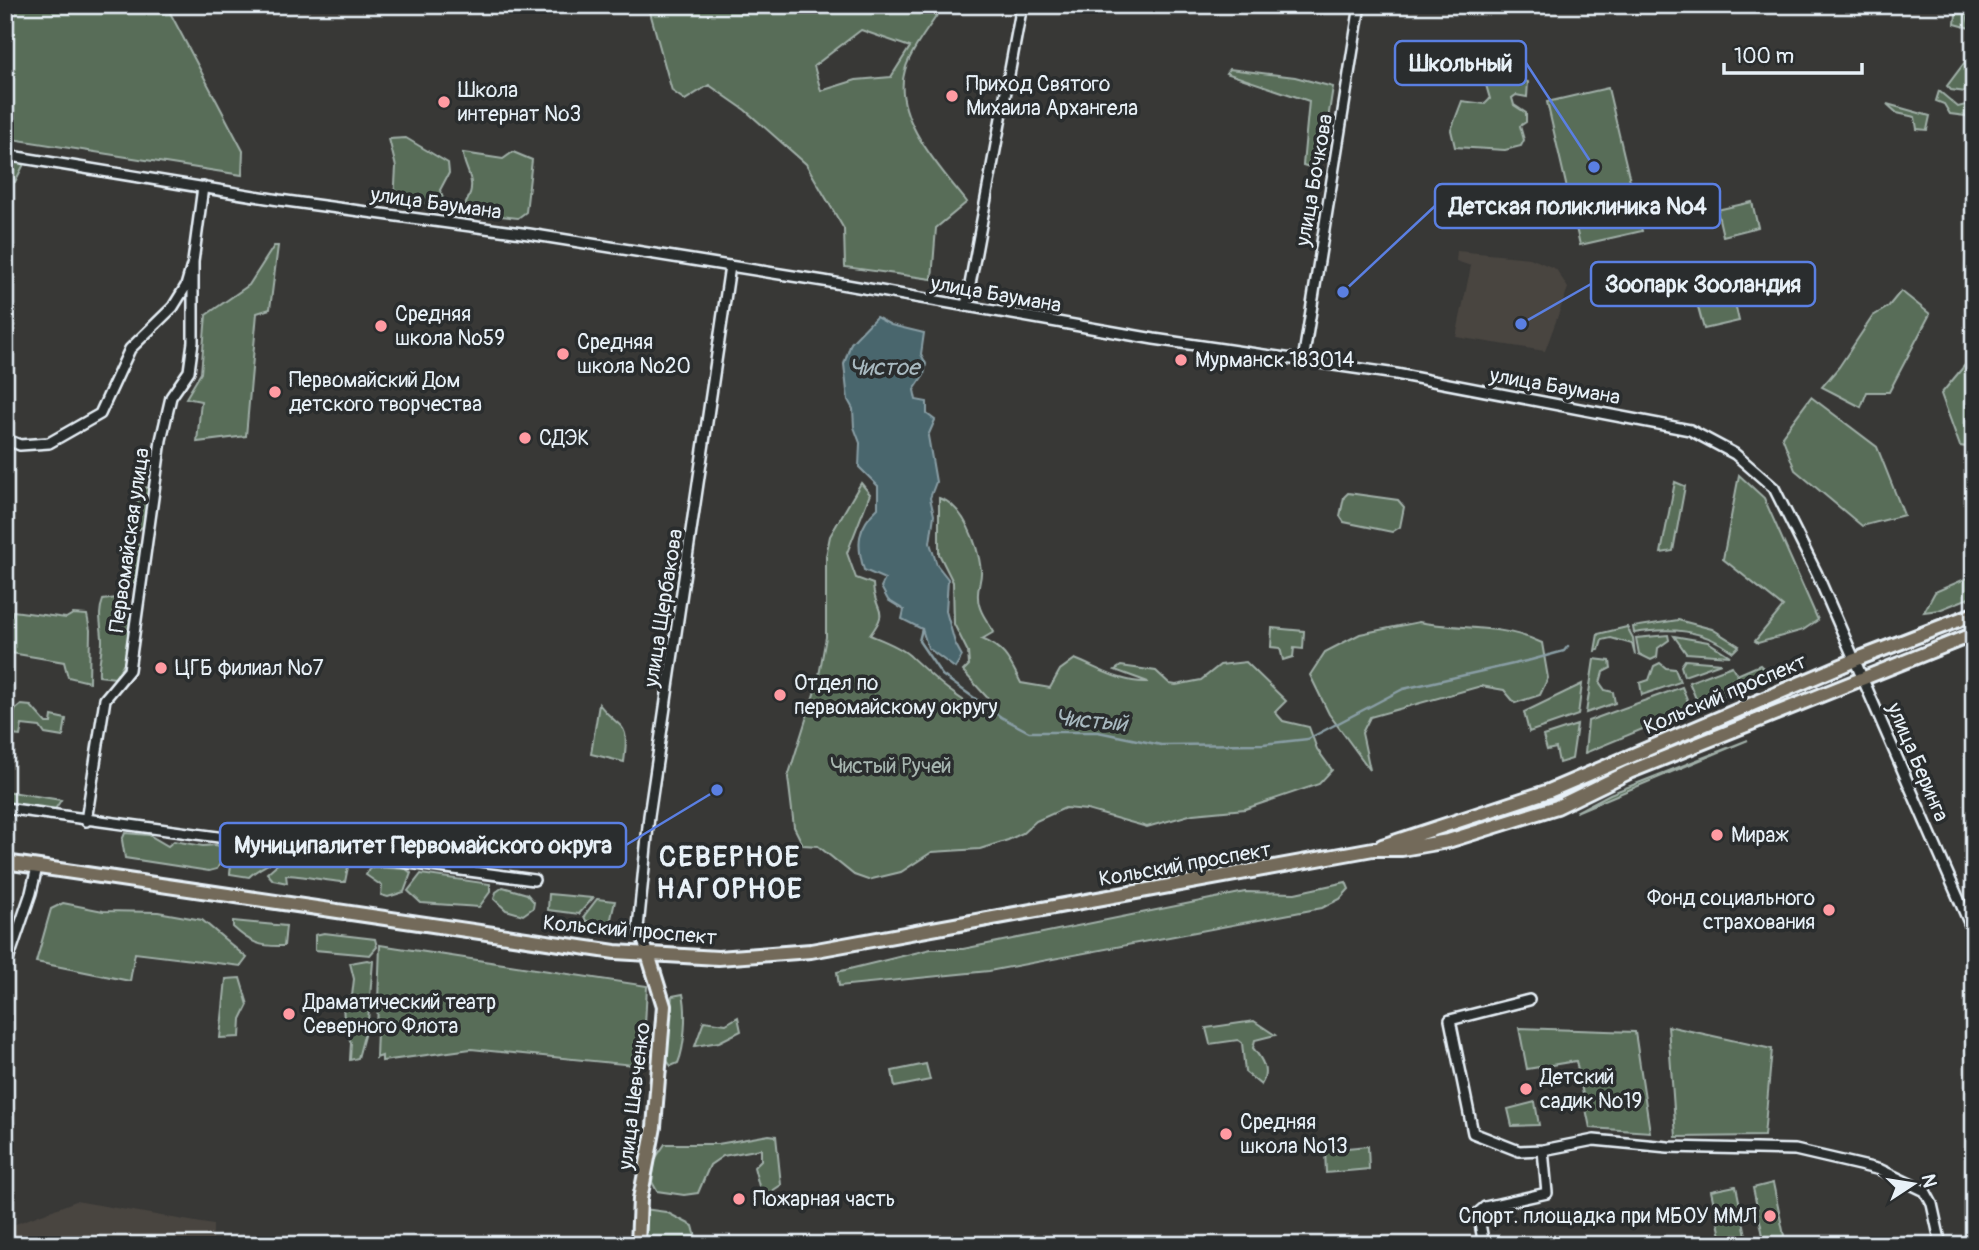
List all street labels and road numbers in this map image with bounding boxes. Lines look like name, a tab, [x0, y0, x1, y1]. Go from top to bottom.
street label: улица Бочкова	[1289, 112, 1339, 249]
street label: улица Баумана	[368, 181, 503, 226]
street label: улица Баумана	[928, 270, 1063, 319]
street label: улица Баумана	[1487, 362, 1622, 411]
street label: Первомайская улица	[103, 446, 156, 634]
street label: улица Щербакова	[638, 527, 689, 690]
street label: Кольский проспект	[1640, 648, 1811, 741]
street label: улица Беринга	[1880, 698, 1955, 826]
street label: Кольский проспект	[1097, 836, 1274, 893]
street label: Кольский проспект	[542, 909, 719, 952]
street label: улица Шевченко	[612, 1021, 657, 1172]

